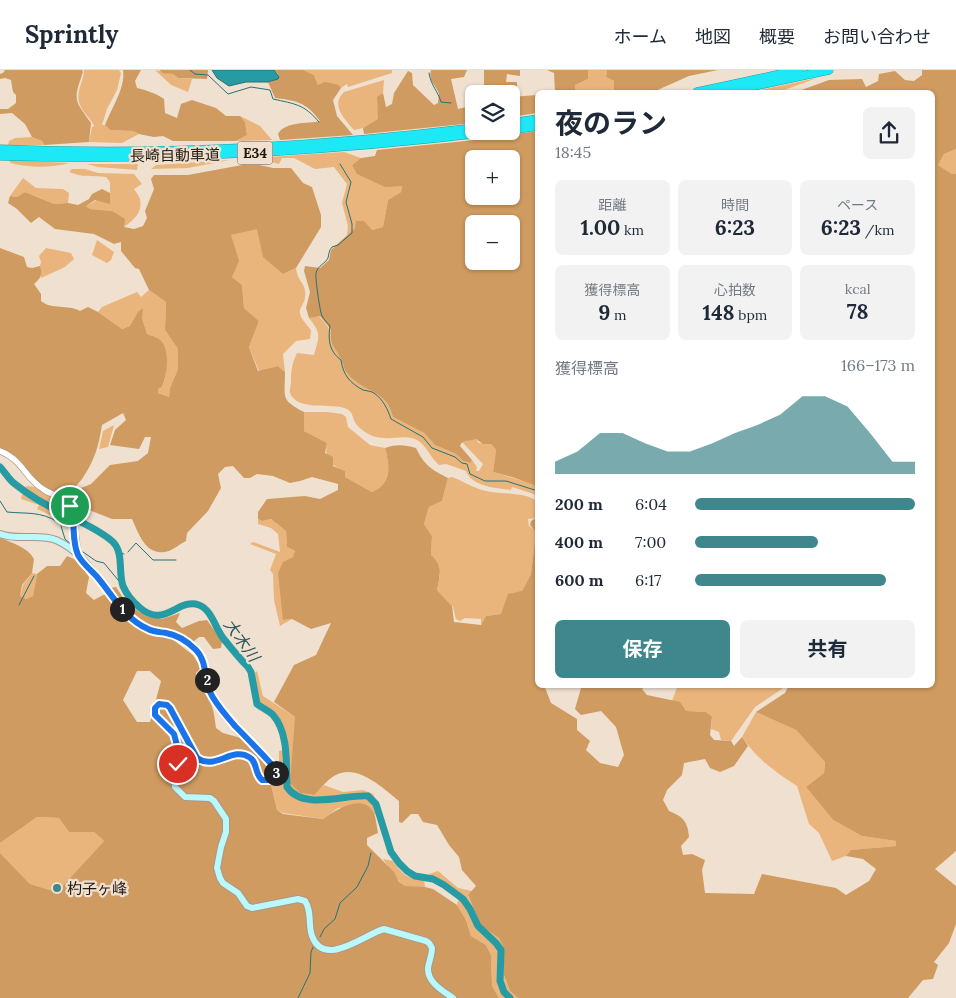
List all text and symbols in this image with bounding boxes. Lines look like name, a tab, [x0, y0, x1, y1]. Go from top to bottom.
text: Sprintly	[25, 19, 119, 50]
text: ホーム	[614, 25, 667, 48]
text: 地図	[695, 25, 731, 48]
text: 概要	[759, 25, 795, 48]
text: お問い合わせ	[823, 25, 931, 48]
map controls	[465, 85, 520, 270]
button: layers	[465, 85, 520, 140]
text: 夜のラン	[555, 105, 667, 141]
button: share	[863, 107, 915, 159]
road number: E34	[238, 142, 272, 165]
text: 18:45	[555, 142, 591, 162]
street label: 長崎自動車道	[130, 145, 220, 165]
button: +	[465, 150, 520, 205]
text: 距離	[598, 196, 626, 214]
text: 時間	[721, 196, 749, 214]
text: ペース	[837, 196, 878, 214]
text: 1.00	[581, 214, 620, 241]
text: 6:23	[715, 214, 755, 241]
text: 6:23	[821, 214, 861, 241]
button: −	[465, 215, 520, 270]
text: km	[620, 221, 644, 239]
text: /km	[861, 221, 894, 239]
text: kcal	[845, 280, 871, 298]
text: 獲得標高	[584, 281, 640, 299]
text: 心拍数	[714, 281, 756, 299]
text: 78	[847, 298, 869, 325]
text: 9	[598, 299, 610, 326]
text: 148	[703, 299, 735, 326]
text: m	[610, 306, 626, 324]
text: bpm	[735, 306, 767, 324]
text: 166–173 m	[841, 355, 915, 375]
text: 獲得標高	[555, 358, 619, 378]
pin	[49, 485, 91, 527]
icon: arrive	[56, 492, 84, 520]
text: 200 m	[555, 494, 603, 514]
text: 6:04	[635, 494, 667, 514]
text: 400 m	[555, 532, 603, 552]
text: 7:00	[635, 532, 666, 552]
text: 600 m	[555, 570, 603, 590]
text: 6:17	[635, 570, 661, 590]
pin: 1	[110, 596, 134, 622]
text: 1	[120, 600, 125, 618]
water label: 大木川	[220, 615, 265, 667]
button: 保存	[555, 620, 730, 678]
button: 共有	[740, 620, 915, 678]
pin: 2	[194, 668, 220, 692]
text: 2	[204, 671, 211, 689]
pin	[157, 743, 199, 785]
icon: check	[164, 750, 192, 778]
pin: 3	[264, 760, 288, 786]
text: 3	[273, 764, 280, 782]
place label: 杓子ヶ峰	[67, 879, 127, 898]
marker: 杓子ヶ峰	[51, 882, 63, 894]

